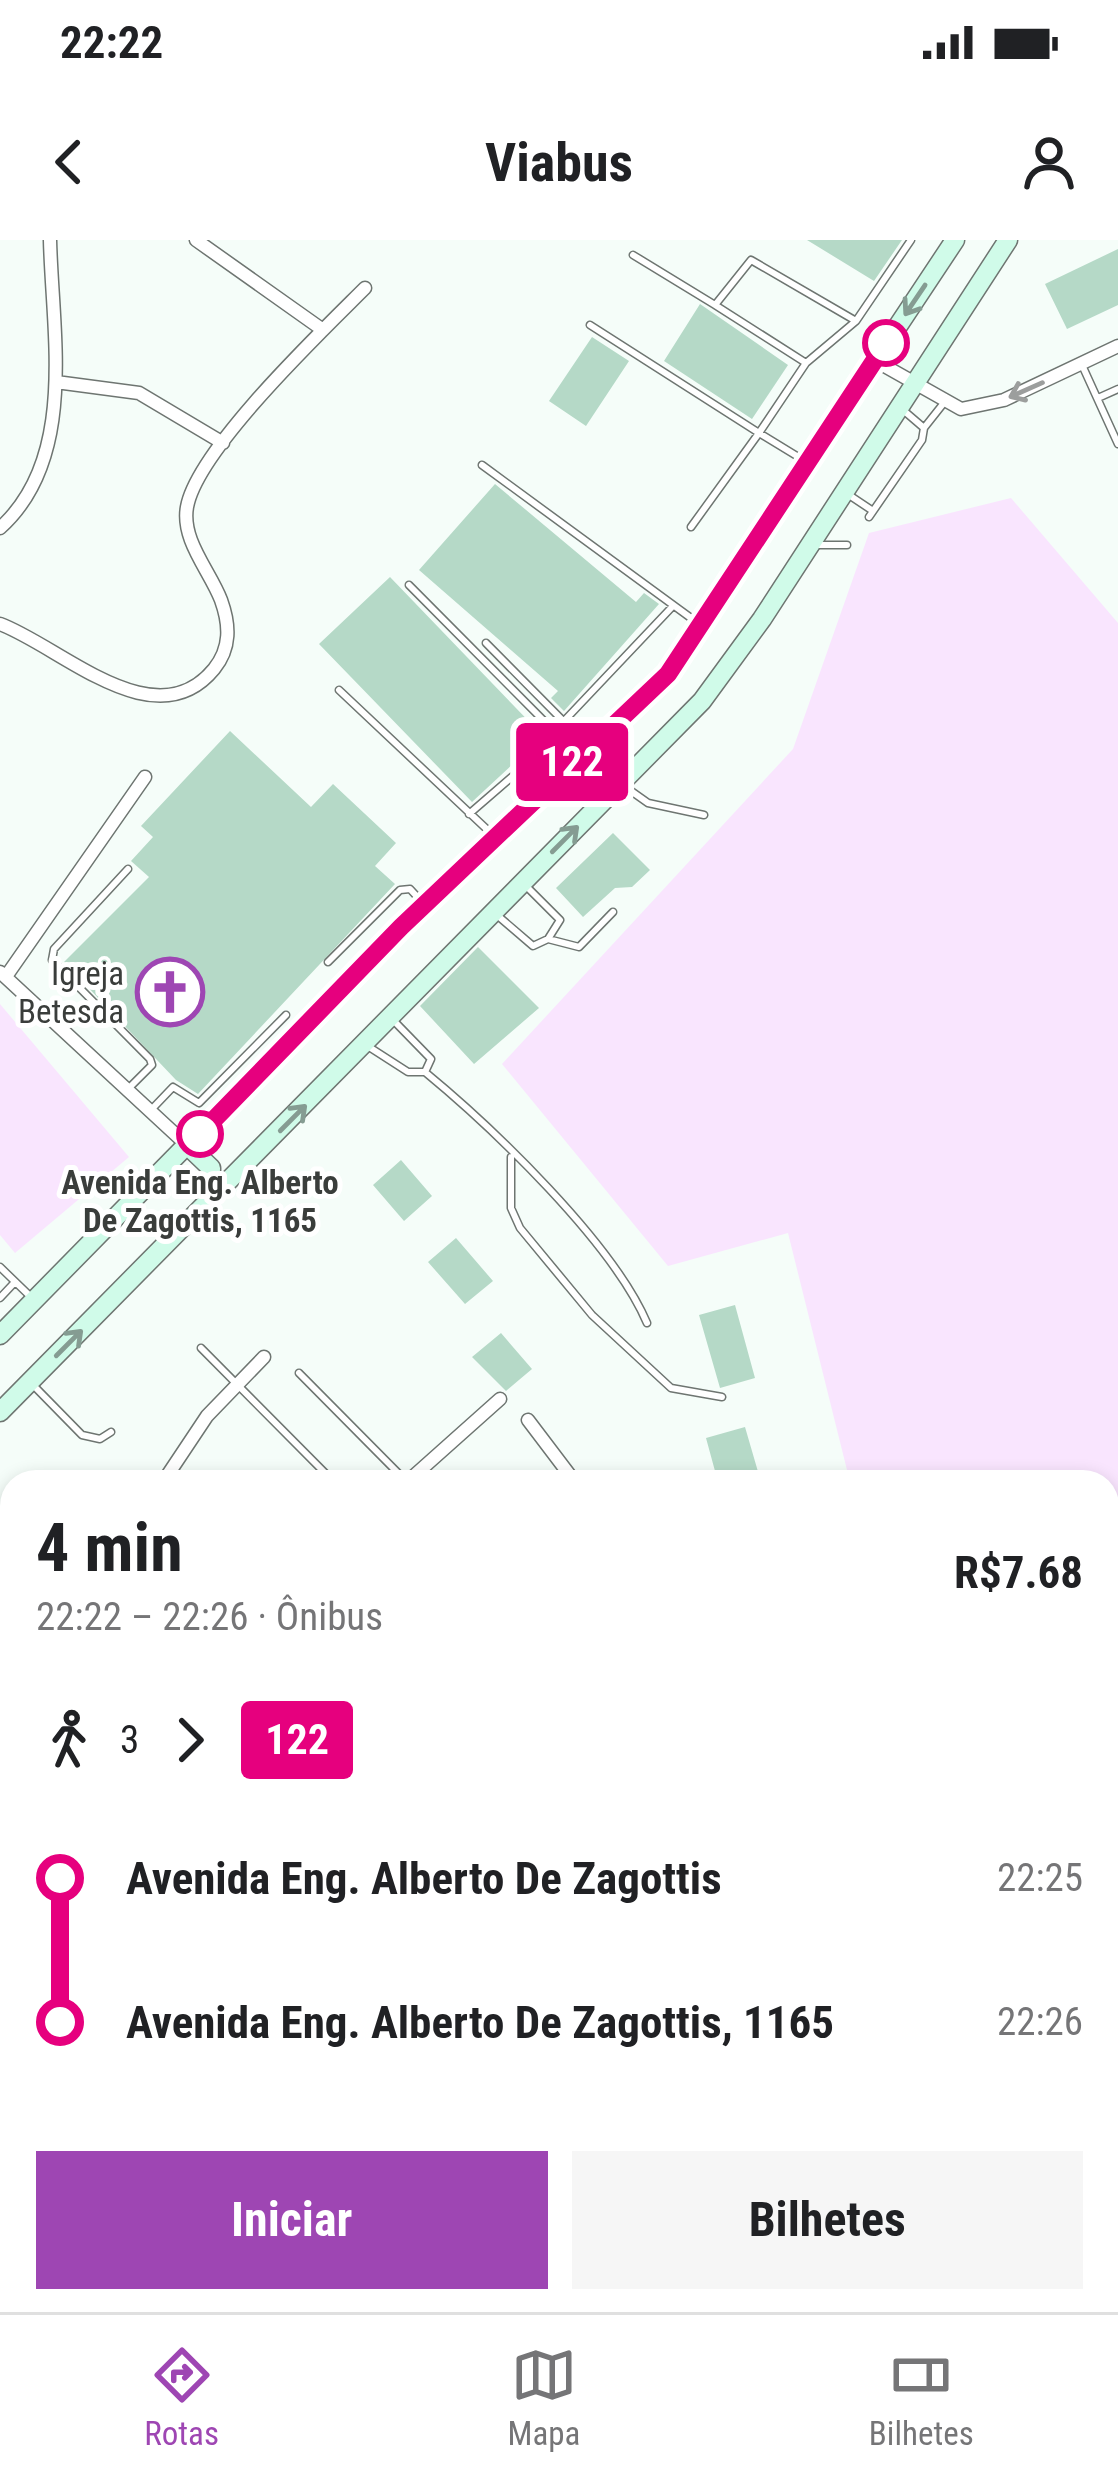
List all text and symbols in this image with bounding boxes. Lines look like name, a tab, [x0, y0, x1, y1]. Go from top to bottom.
text: 22:22	[60, 16, 163, 69]
icon: back	[36, 129, 102, 195]
icon: person	[1016, 129, 1082, 195]
text: Viabus	[485, 131, 633, 194]
one-way arrow	[902, 283, 927, 317]
unlabelled marker	[864, 321, 908, 365]
one-way arrow	[1009, 380, 1045, 402]
line badge: 122	[503, 723, 641, 801]
text: 122	[540, 737, 604, 786]
one-way arrow	[550, 825, 579, 854]
place label: Igreja Betesda	[18, 954, 124, 1031]
church icon: Igreja Betesda	[135, 957, 205, 1027]
one-way arrow	[278, 1104, 307, 1133]
marker: Avenida Eng. Alberto De Zagottis, 1165	[178, 1112, 222, 1156]
place label: Avenida Eng. Alberto De Zagottis, 1165	[61, 1163, 339, 1240]
one-way arrow	[54, 1329, 82, 1358]
text: 4 min	[36, 1510, 183, 1587]
text: R$7.68	[954, 1546, 1083, 1599]
text: 22:22 – 22:26 · Ônibus	[36, 1594, 383, 1640]
icon: walk	[36, 1707, 102, 1773]
icon: forward	[157, 1707, 223, 1773]
text: 122	[265, 1715, 329, 1764]
text: 3	[120, 1717, 139, 1763]
text: Avenida Eng. Alberto De Zagottis	[126, 1852, 722, 1905]
text: 22:25	[997, 1855, 1083, 1901]
text: Avenida Eng. Alberto De Zagottis, 1165	[126, 1996, 834, 2049]
text: 22:26	[997, 1999, 1083, 2045]
button: Iniciar	[36, 2151, 548, 2289]
button: Bilhetes	[572, 2151, 1083, 2289]
tab: Rotas	[144, 2342, 219, 2453]
tab: Mapa	[508, 2342, 580, 2453]
tab: Bilhetes	[869, 2342, 974, 2453]

